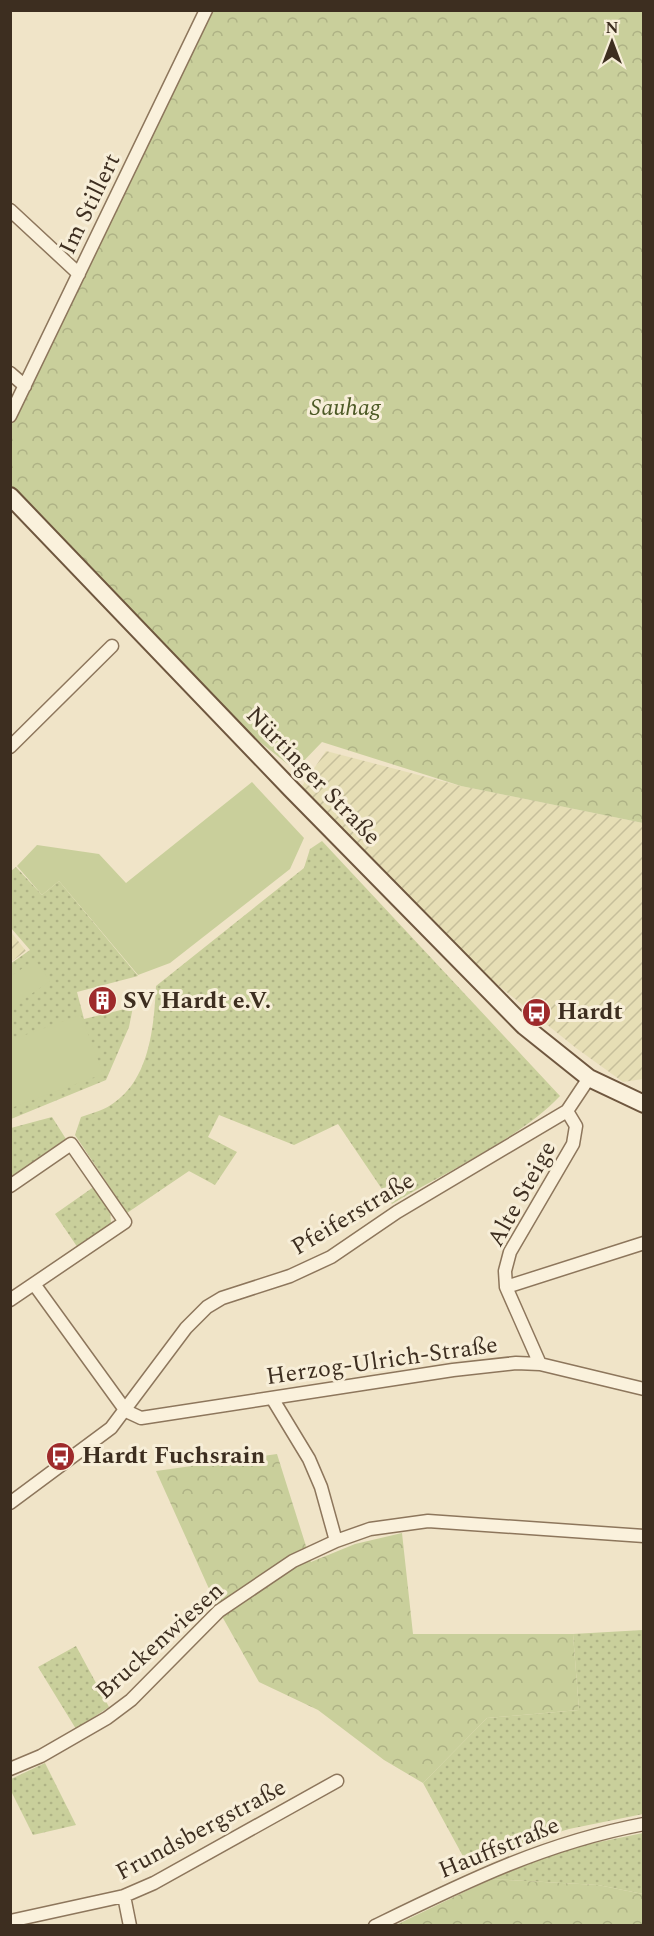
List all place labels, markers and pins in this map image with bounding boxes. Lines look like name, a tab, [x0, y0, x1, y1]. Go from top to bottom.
place label: SV Hardt e.V.	[123, 983, 271, 1019]
building icon: SV Hardt e.V.	[86, 985, 118, 1017]
place label: Hardt	[557, 994, 623, 1030]
bus stop icon: Hardt	[520, 996, 552, 1028]
place label: Hardt Fuchsrain	[82, 1438, 266, 1474]
bus stop icon: Hardt Fuchsrain	[45, 1440, 77, 1472]

